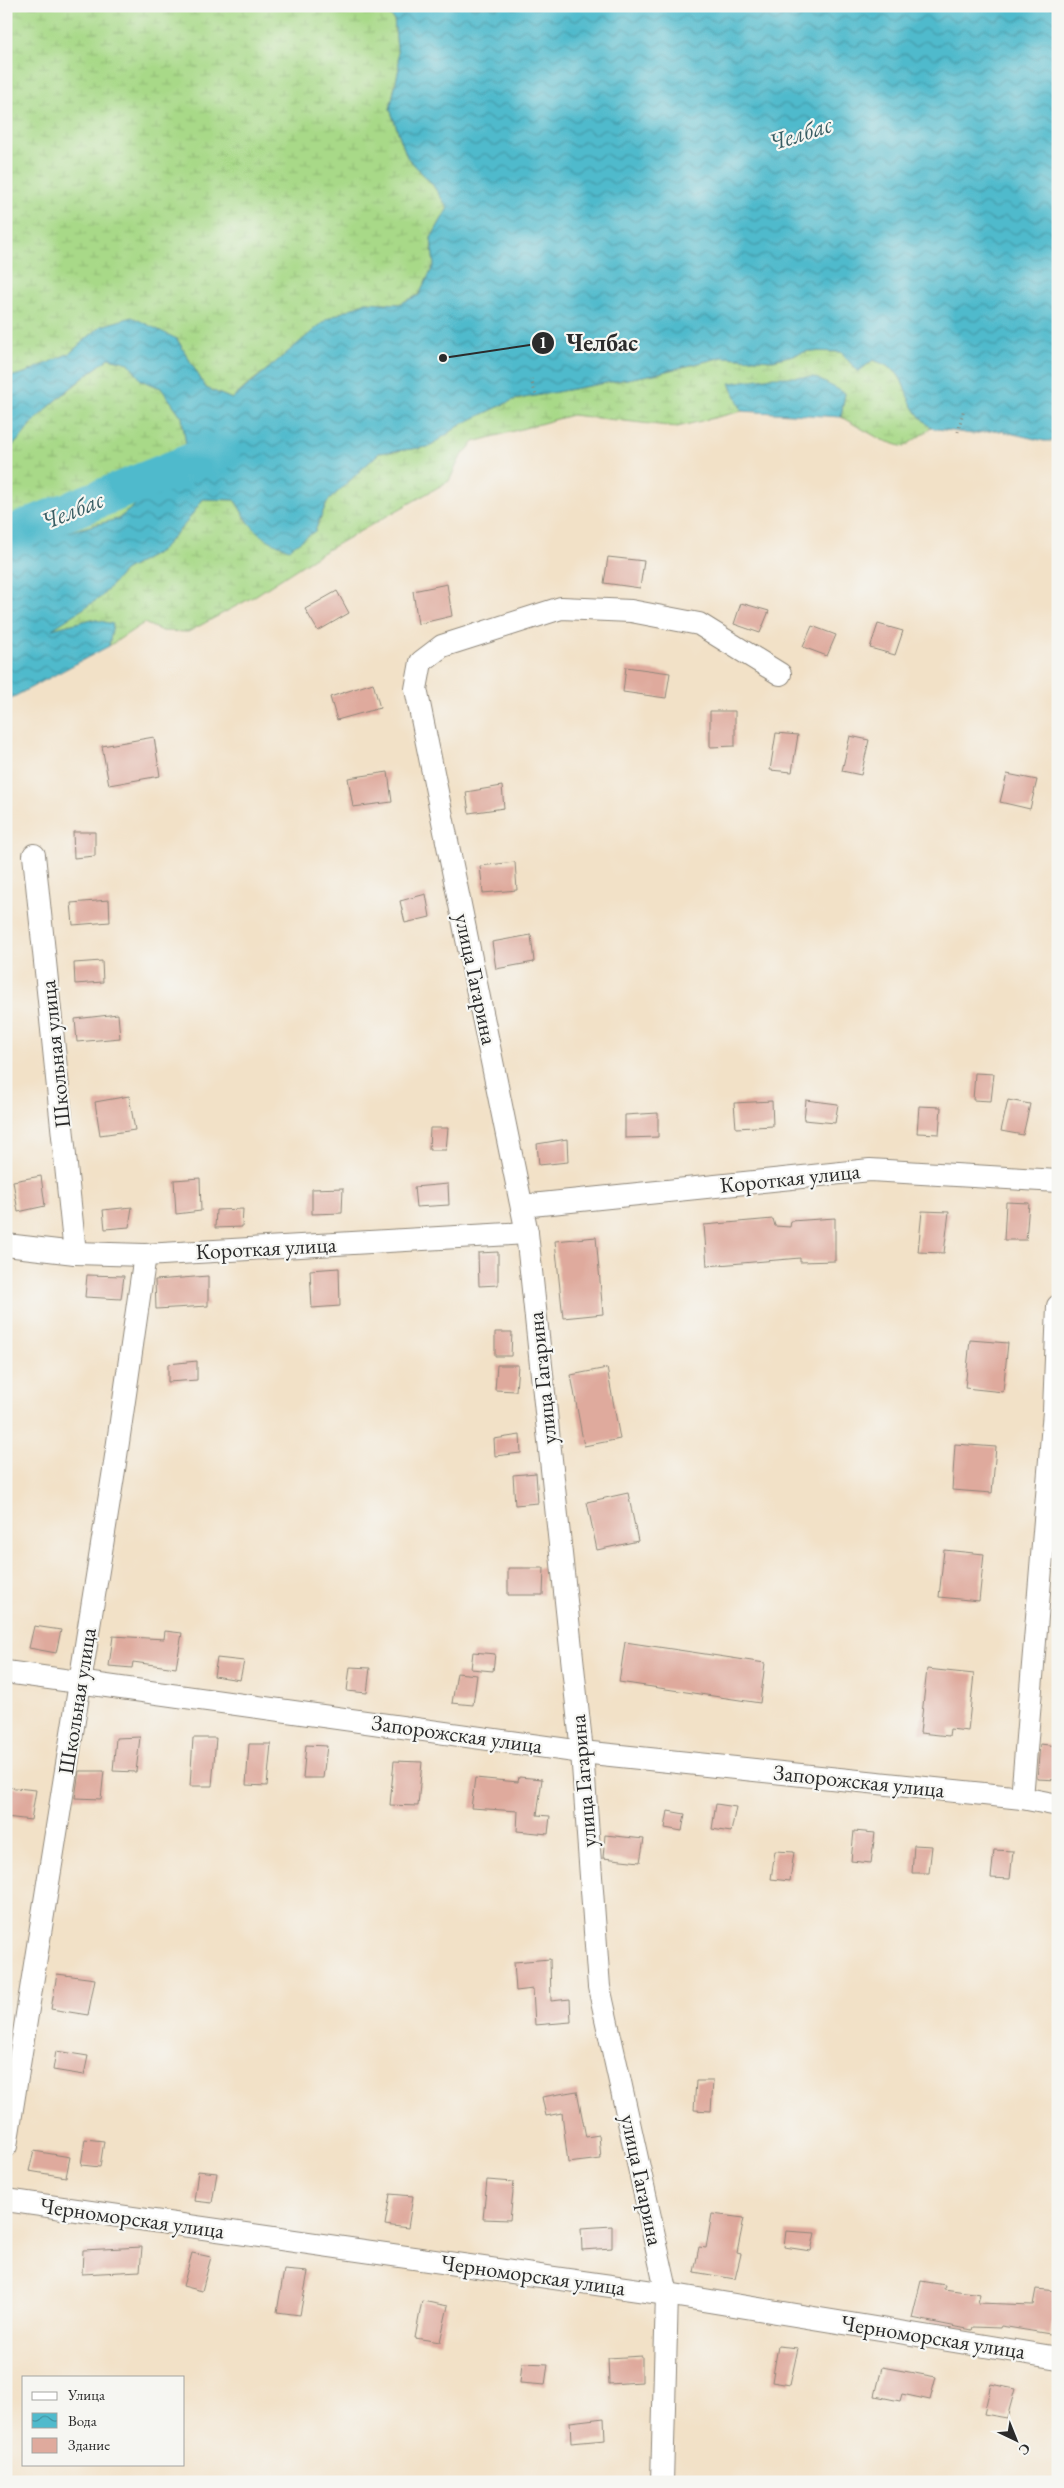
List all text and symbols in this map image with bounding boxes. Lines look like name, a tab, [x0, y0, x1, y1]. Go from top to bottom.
water label: Челбас	[764, 108, 836, 158]
callout: Челбас	[530, 323, 648, 362]
text: Челбас	[566, 327, 638, 358]
text: 1	[539, 333, 547, 352]
water label: Челбас	[36, 483, 108, 536]
street label: улица Гагарина	[448, 911, 504, 1047]
street label: Школьная улица	[33, 979, 77, 1129]
street label: Короткая улица	[718, 1156, 862, 1200]
street label: Короткая улица	[195, 1230, 337, 1266]
street label: улица Гагарина	[521, 1310, 563, 1446]
street label: Школьная улица	[51, 1625, 103, 1776]
street label: Запорожская улица	[370, 1708, 544, 1760]
street label: улица Гагарина	[563, 1713, 603, 1849]
street label: Запорожская улица	[772, 1758, 946, 1804]
street label: улица Гагарина	[614, 2112, 670, 2248]
street label: Черноморская улица	[38, 2191, 226, 2245]
street label: Черноморская улица	[439, 2248, 627, 2302]
street label: Черноморская улица	[839, 2308, 1027, 2366]
legend	[22, 2376, 185, 2466]
text: Улица	[67, 2385, 105, 2404]
text: Вода	[68, 2411, 97, 2430]
north arrow	[992, 2416, 1042, 2466]
text: Здание	[68, 2435, 110, 2454]
text: С	[1015, 2440, 1035, 2460]

